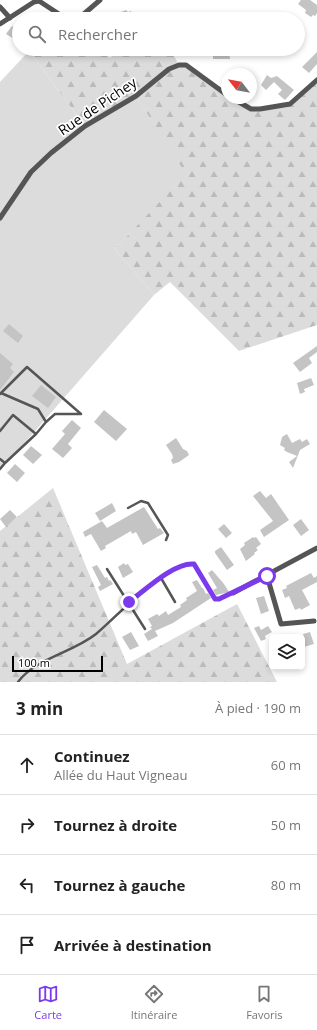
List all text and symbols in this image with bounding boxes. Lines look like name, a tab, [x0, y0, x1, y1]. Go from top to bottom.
search box	[12, 12, 305, 56]
icon: search	[26, 23, 48, 45]
text: Rechercher	[58, 24, 138, 44]
north arrow	[221, 68, 257, 104]
street label: Rue de Pichey	[54, 72, 141, 139]
route start	[258, 567, 276, 585]
route end	[120, 593, 138, 611]
map controls	[269, 634, 305, 670]
button: layers	[269, 634, 305, 670]
scale bar	[12, 654, 103, 673]
text: 100 m	[18, 655, 50, 670]
text: 3 min	[16, 697, 63, 720]
text: À pied · 190 m	[215, 699, 301, 717]
text: Continuez	[54, 746, 130, 766]
icon: ahead	[16, 754, 38, 776]
text: 60 m	[271, 756, 301, 774]
text: Allée du Haut Vigneau	[54, 766, 187, 784]
icon: right	[16, 814, 38, 836]
text: Tournez à droite	[54, 815, 177, 835]
text: 50 m	[271, 816, 301, 834]
icon: left	[16, 874, 38, 896]
text: Tournez à gauche	[54, 875, 185, 895]
text: 80 m	[271, 876, 301, 894]
icon: arrive	[16, 934, 38, 956]
text: Arrivée à destination	[54, 935, 212, 955]
tab: Carte	[34, 983, 62, 1022]
tab: Itinéraire	[131, 983, 177, 1022]
tab: Favoris	[246, 983, 283, 1022]

